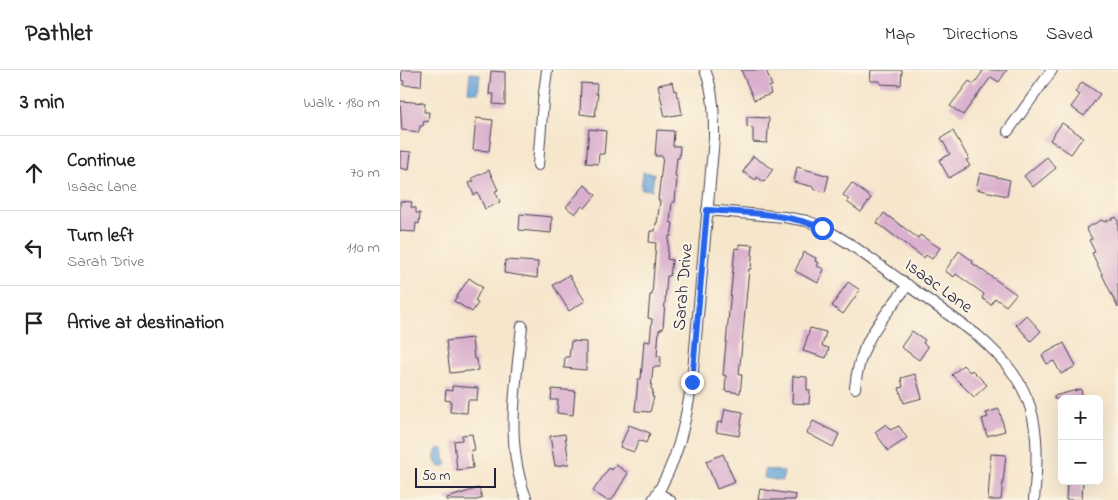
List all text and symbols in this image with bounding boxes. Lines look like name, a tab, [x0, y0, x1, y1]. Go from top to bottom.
text: Pathlet	[25, 17, 93, 52]
text: Map	[885, 22, 915, 48]
text: Directions	[943, 22, 1018, 48]
text: Saved	[1046, 22, 1093, 48]
text: 3 min	[20, 88, 64, 118]
text: Walk · 180 m	[303, 91, 380, 115]
text: Continue	[67, 148, 135, 175]
icon: ahead	[20, 159, 48, 187]
text: 70 m	[350, 161, 380, 185]
text: Isaac Lane	[67, 175, 137, 199]
route start	[811, 217, 834, 240]
text: Turn left	[67, 223, 134, 250]
icon: left	[20, 234, 48, 262]
text: 110 m	[346, 236, 380, 260]
street label: Sarah Drive	[667, 242, 701, 332]
text: Sarah Drive	[67, 250, 145, 274]
street label: Isaac Lane	[899, 253, 978, 321]
icon: arrive	[20, 309, 48, 337]
text: Arrive at destination	[67, 310, 224, 337]
route end	[681, 371, 704, 394]
map controls	[1058, 395, 1103, 485]
button: +	[1058, 395, 1103, 440]
button: −	[1058, 440, 1103, 485]
scale bar	[415, 465, 496, 488]
text: 50 m	[422, 466, 450, 487]

